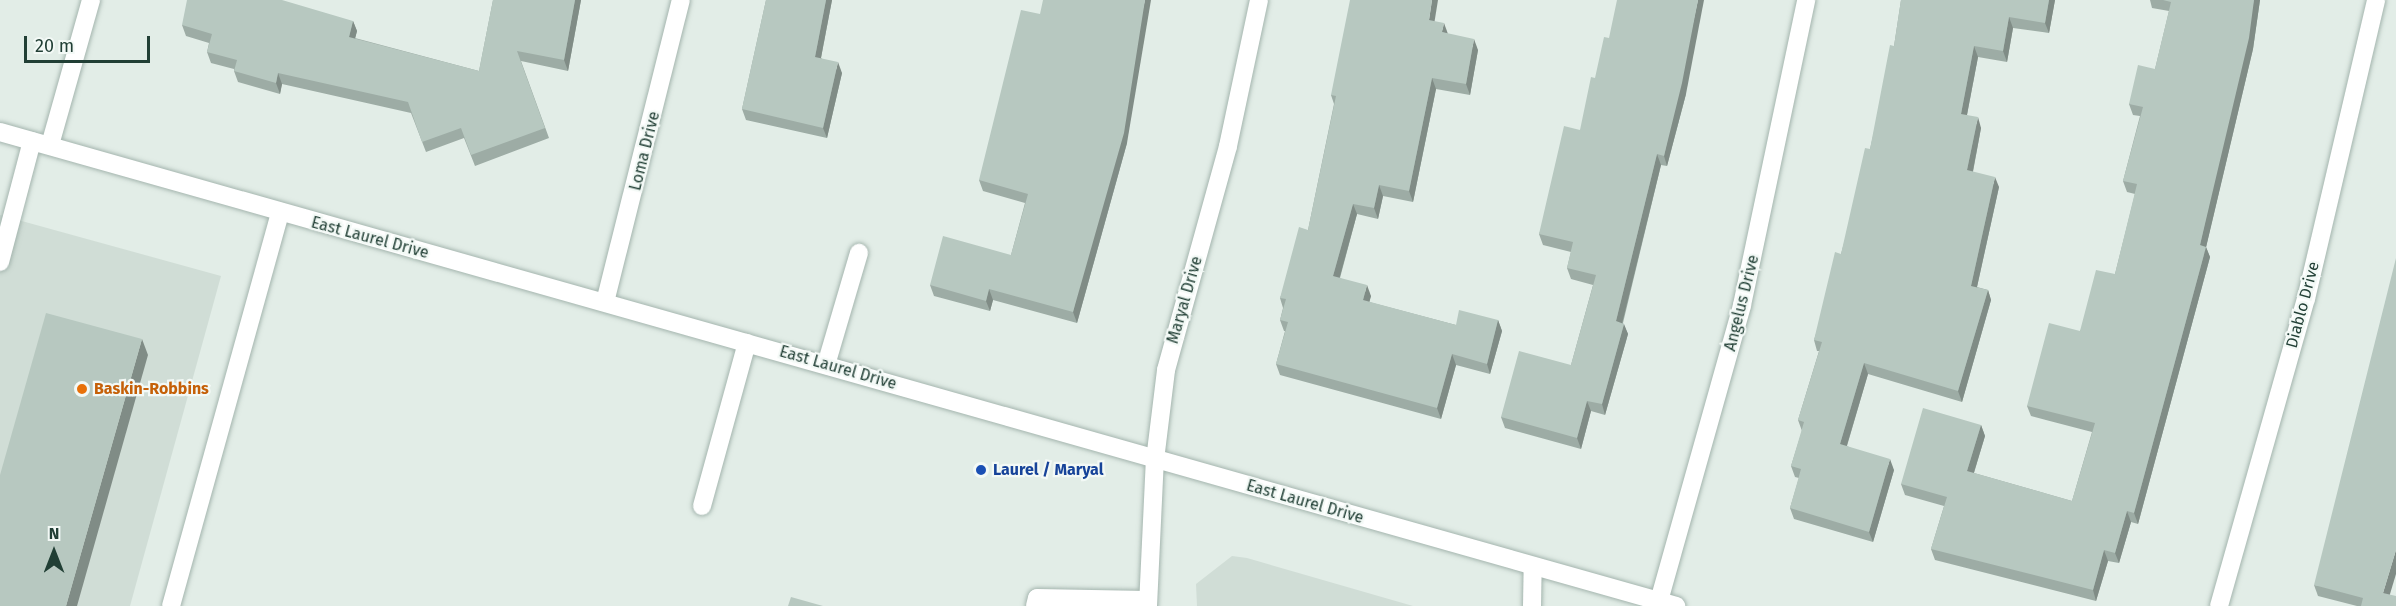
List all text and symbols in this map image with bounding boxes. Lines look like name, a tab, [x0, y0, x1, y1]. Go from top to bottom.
scale bar	[27, 24, 153, 62]
text: 20 m	[35, 35, 74, 57]
street label: Loma Drive	[626, 109, 664, 193]
street label: East Laurel Drive	[309, 213, 431, 263]
street label: Angelus Drive	[1721, 253, 1763, 353]
street label: Maryal Drive	[1163, 254, 1207, 346]
street label: Diablo Drive	[2282, 260, 2324, 350]
street label: East Laurel Drive	[777, 342, 899, 394]
place label: Baskin-Robbins	[94, 379, 209, 399]
marker: Baskin-Robbins	[75, 382, 89, 396]
place label: Laurel / Maryal	[993, 460, 1103, 480]
marker: Laurel / Maryal	[974, 463, 988, 477]
street label: East Laurel Drive	[1244, 476, 1366, 528]
north arrow	[24, 522, 84, 582]
text: N	[49, 524, 59, 543]

